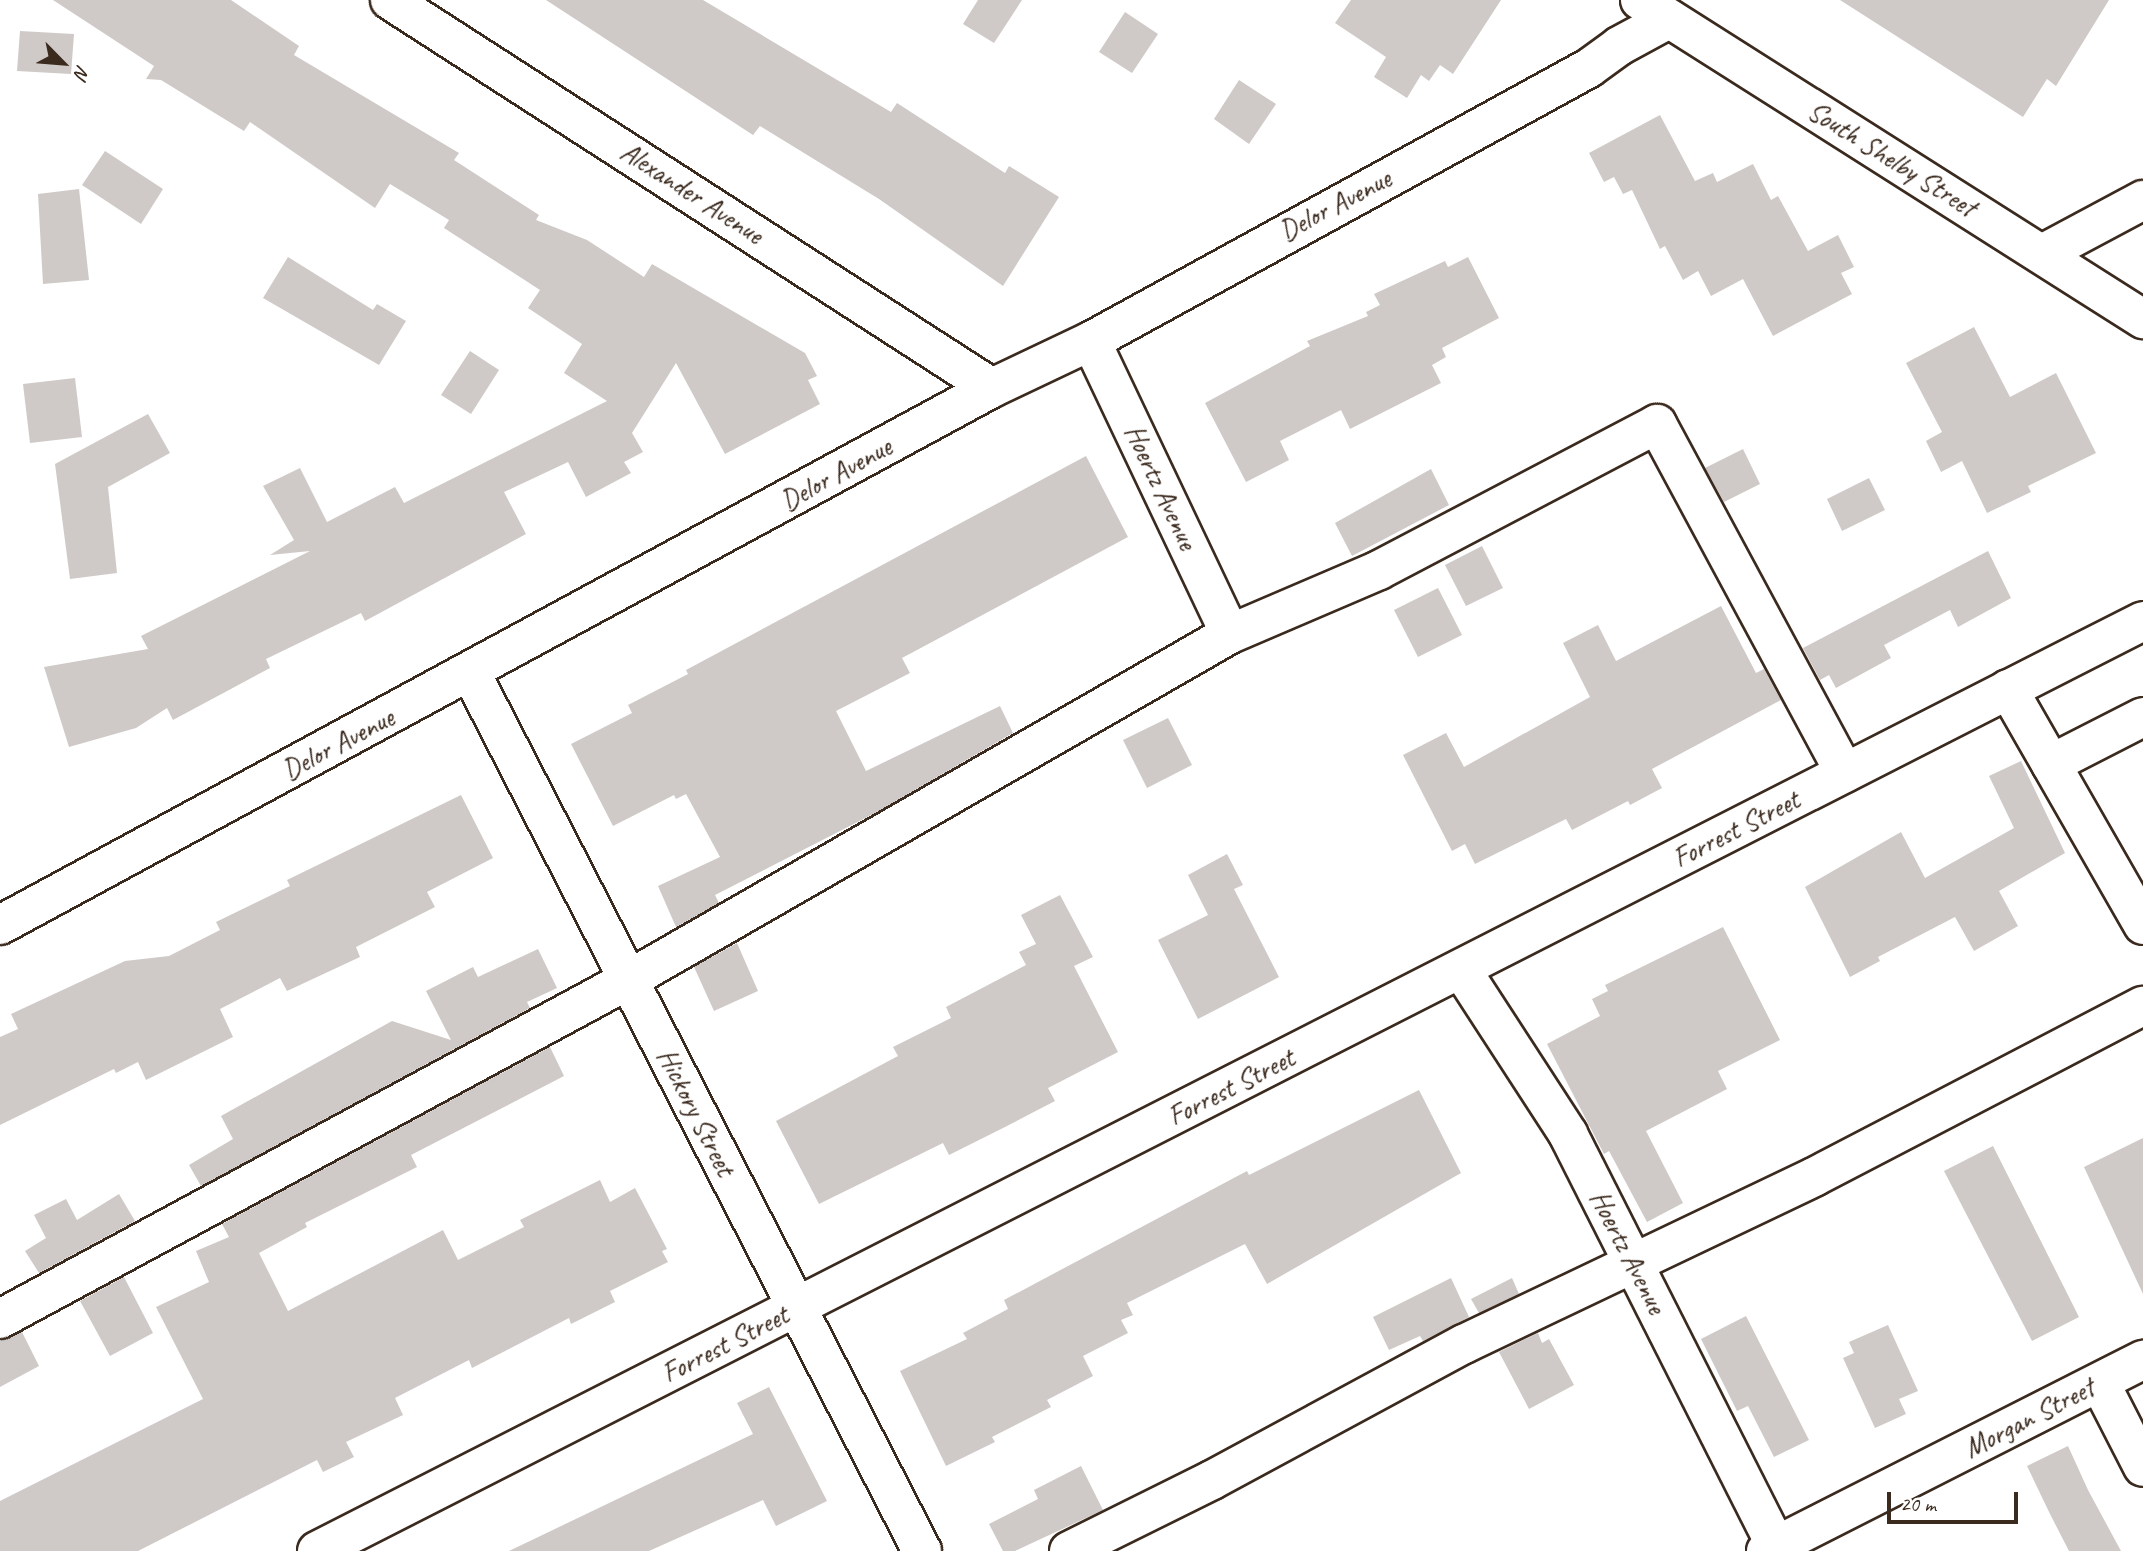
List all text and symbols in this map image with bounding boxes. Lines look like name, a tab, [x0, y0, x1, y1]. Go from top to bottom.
north arrow	[28, 28, 98, 98]
text: N	[69, 61, 95, 82]
street label: South Shelby Street	[1801, 94, 1983, 224]
street label: Alexander Avenue	[615, 135, 769, 251]
street label: Delor Avenue	[1273, 162, 1397, 248]
street label: Hoertz Avenue	[1117, 419, 1205, 555]
street label: Delor Avenue	[775, 430, 897, 518]
street label: Delor Avenue	[276, 701, 400, 787]
street label: Forrest Street	[1667, 783, 1805, 875]
street label: Forrest Street	[1162, 1041, 1300, 1133]
street label: Hickory Street	[650, 1043, 742, 1181]
street label: Hoertz Avenue	[1583, 1185, 1673, 1319]
street label: Forrest Street	[656, 1298, 794, 1390]
street label: Morgan Street	[1958, 1371, 2100, 1465]
scale bar	[1891, 1478, 2022, 1522]
text: 20 m	[1900, 1491, 1936, 1517]

